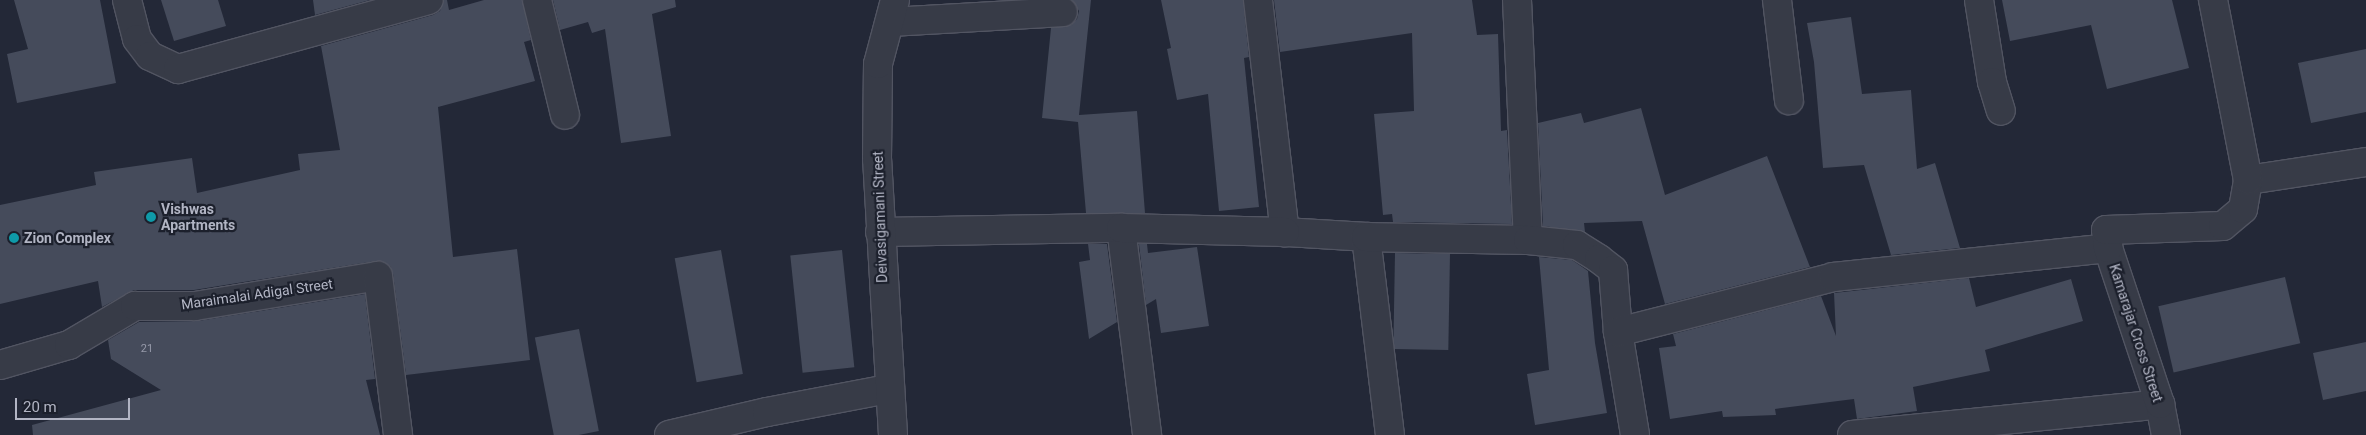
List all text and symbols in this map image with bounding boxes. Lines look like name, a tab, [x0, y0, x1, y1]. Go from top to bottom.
street label: Deivasigamani Street	[869, 151, 891, 283]
place label: Vishwas Apartments	[161, 201, 235, 233]
marker: Vishwas Apartments	[145, 211, 157, 223]
place label: Zion Complex	[24, 230, 111, 246]
marker: Zion Complex	[8, 232, 20, 244]
street label: Kamarajar Cross Street	[2106, 262, 2166, 404]
street label: Maraimalai Adigal Street	[180, 275, 334, 313]
house number: 21	[141, 342, 153, 356]
scale bar	[18, 388, 132, 420]
text: 20 m	[23, 398, 57, 416]

